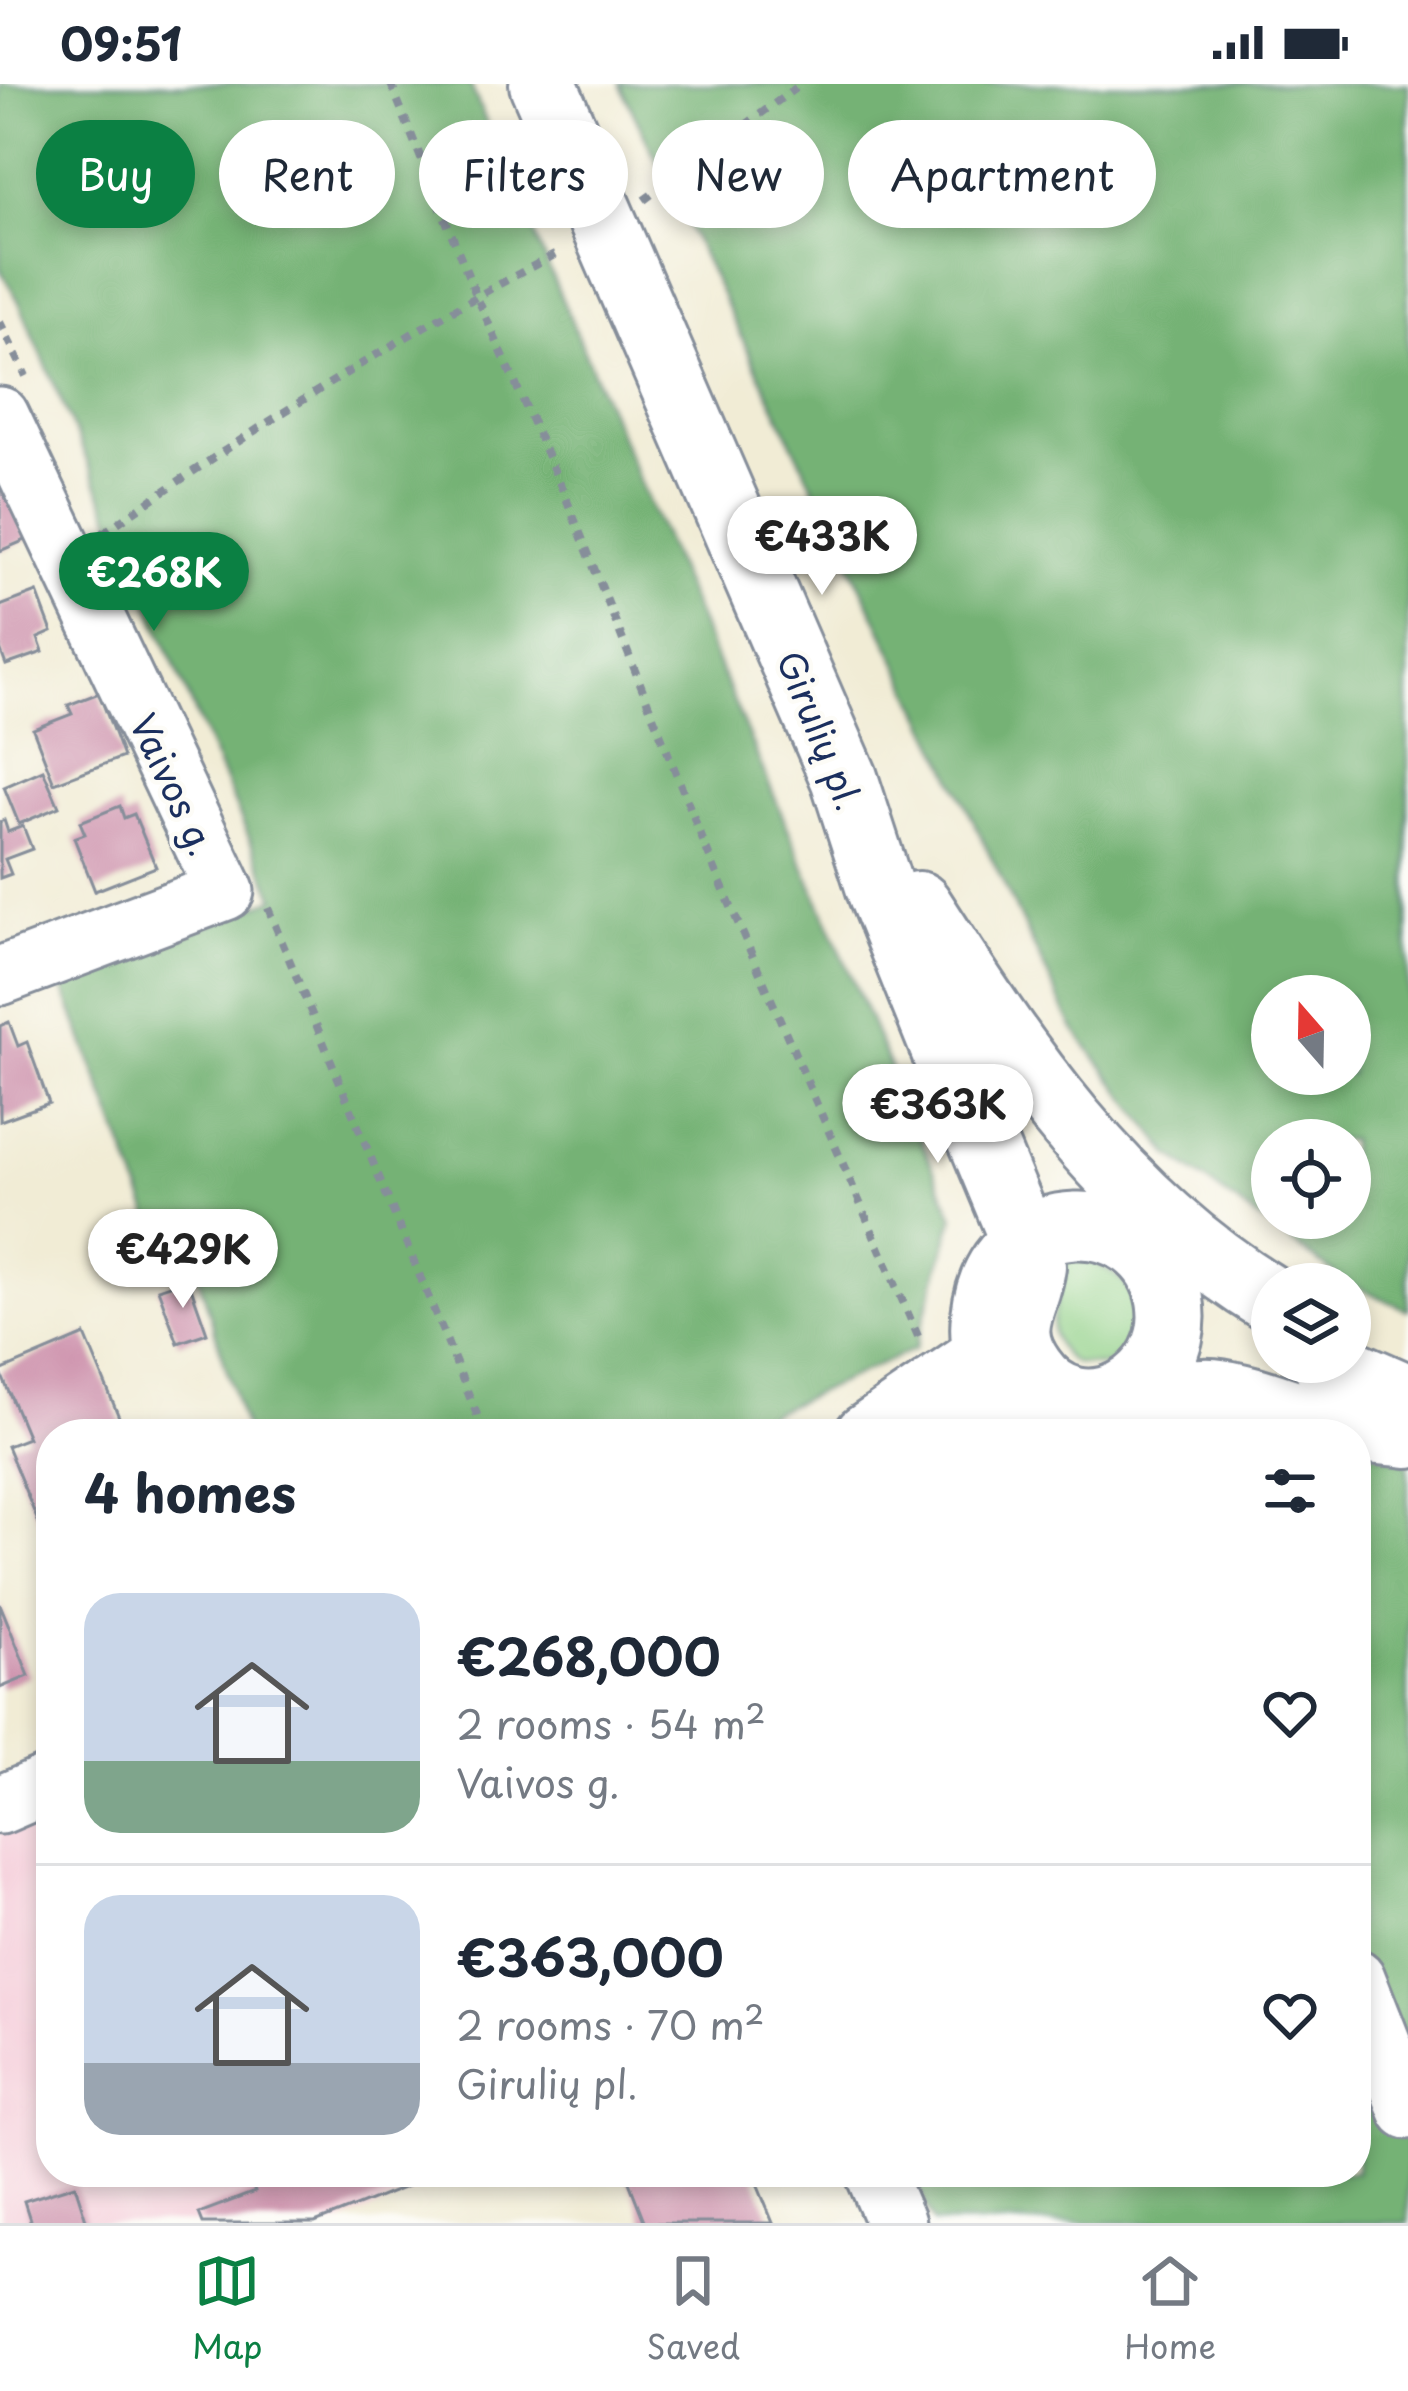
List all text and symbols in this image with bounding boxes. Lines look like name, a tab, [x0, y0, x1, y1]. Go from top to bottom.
text: 09:51	[60, 8, 182, 76]
chip: Buy	[36, 120, 195, 228]
chip: Rent	[219, 120, 395, 228]
chip: Filters	[419, 120, 628, 228]
chip: New	[652, 120, 824, 228]
chip: Apartment	[848, 120, 1156, 228]
pin: €433K	[738, 496, 906, 598]
text: €433K	[754, 505, 890, 564]
pin: €268K	[70, 532, 238, 634]
text: €268K	[86, 541, 222, 600]
street label: Girulių pl.	[765, 642, 877, 818]
street label: Vaivos g.	[118, 704, 230, 864]
north arrow	[1251, 975, 1371, 1095]
map controls	[1251, 975, 1371, 1383]
pin: €363K	[854, 1064, 1022, 1166]
text: €363K	[869, 1073, 1007, 1132]
button: locate	[1251, 1119, 1371, 1239]
pin: €429K	[99, 1209, 267, 1311]
text: €429K	[115, 1218, 251, 1277]
button: layers	[1251, 1263, 1371, 1383]
text: 4 homes	[84, 1453, 296, 1530]
icon: filters	[1257, 1458, 1323, 1524]
text: €268,000	[456, 1616, 721, 1693]
icon: home	[180, 1641, 324, 1785]
icon: heart	[1257, 1680, 1323, 1746]
text: 2 rooms · 54 m²	[456, 1693, 766, 1752]
text: Vaivos g.	[456, 1752, 620, 1811]
text: €363,000	[456, 1917, 724, 1994]
icon: home	[180, 1943, 324, 2087]
icon: heart	[1257, 1982, 1323, 2048]
text: 2 rooms · 70 m²	[456, 1994, 765, 2053]
text: Girulių pl.	[456, 2053, 638, 2112]
tab: Map	[192, 2248, 263, 2370]
tab: Saved	[647, 2248, 740, 2370]
tab: Home	[1124, 2248, 1216, 2370]

